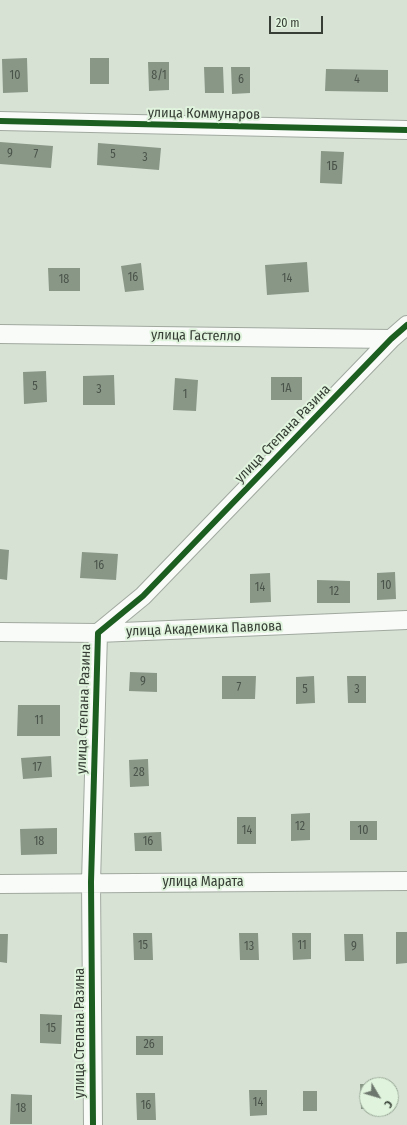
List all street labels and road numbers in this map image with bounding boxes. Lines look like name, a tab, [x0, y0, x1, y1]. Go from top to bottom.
street label: улица Коммунаров	[148, 105, 260, 123]
street label: улица Гастелло	[151, 327, 241, 345]
street label: улица Степана Разина	[232, 381, 334, 487]
street label: улица Академика Павлова	[126, 618, 282, 640]
street label: улица Степана Разина	[73, 644, 95, 774]
street label: улица Марата	[162, 874, 244, 890]
street label: улица Степана Разина	[72, 968, 88, 1098]

